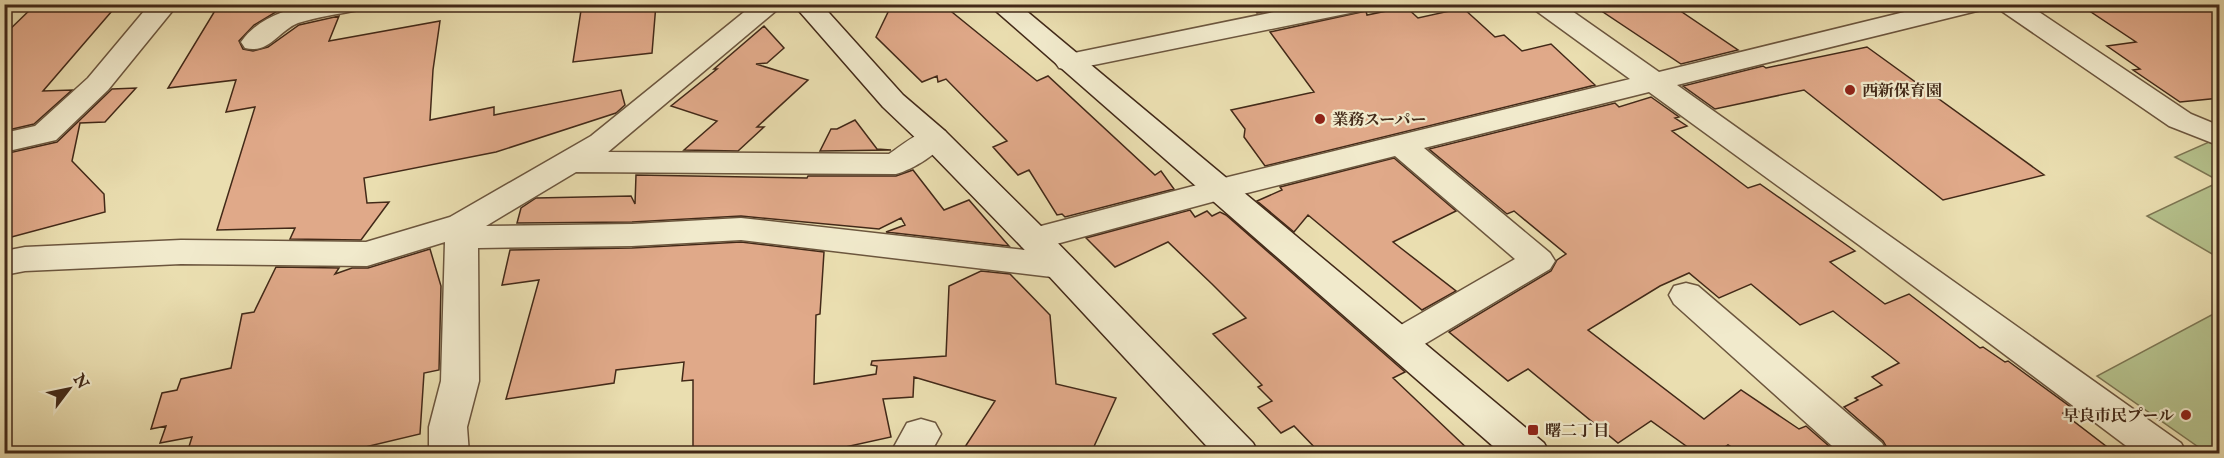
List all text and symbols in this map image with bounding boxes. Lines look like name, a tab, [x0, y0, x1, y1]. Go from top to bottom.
place label: 西新保育園	[1862, 82, 1942, 102]
marker: 西新保育園	[1843, 83, 1857, 97]
place label: 業務スーパー	[1332, 111, 1426, 131]
marker: 業務スーパー	[1313, 112, 1327, 126]
north arrow	[39, 359, 99, 419]
text: N	[67, 370, 92, 393]
place label: 早良市民プール	[2063, 407, 2174, 427]
marker: 早良市民プール	[2179, 408, 2193, 422]
place label: 曙二丁目	[1545, 422, 1609, 442]
marker: 曙二丁目	[1526, 423, 1540, 437]

